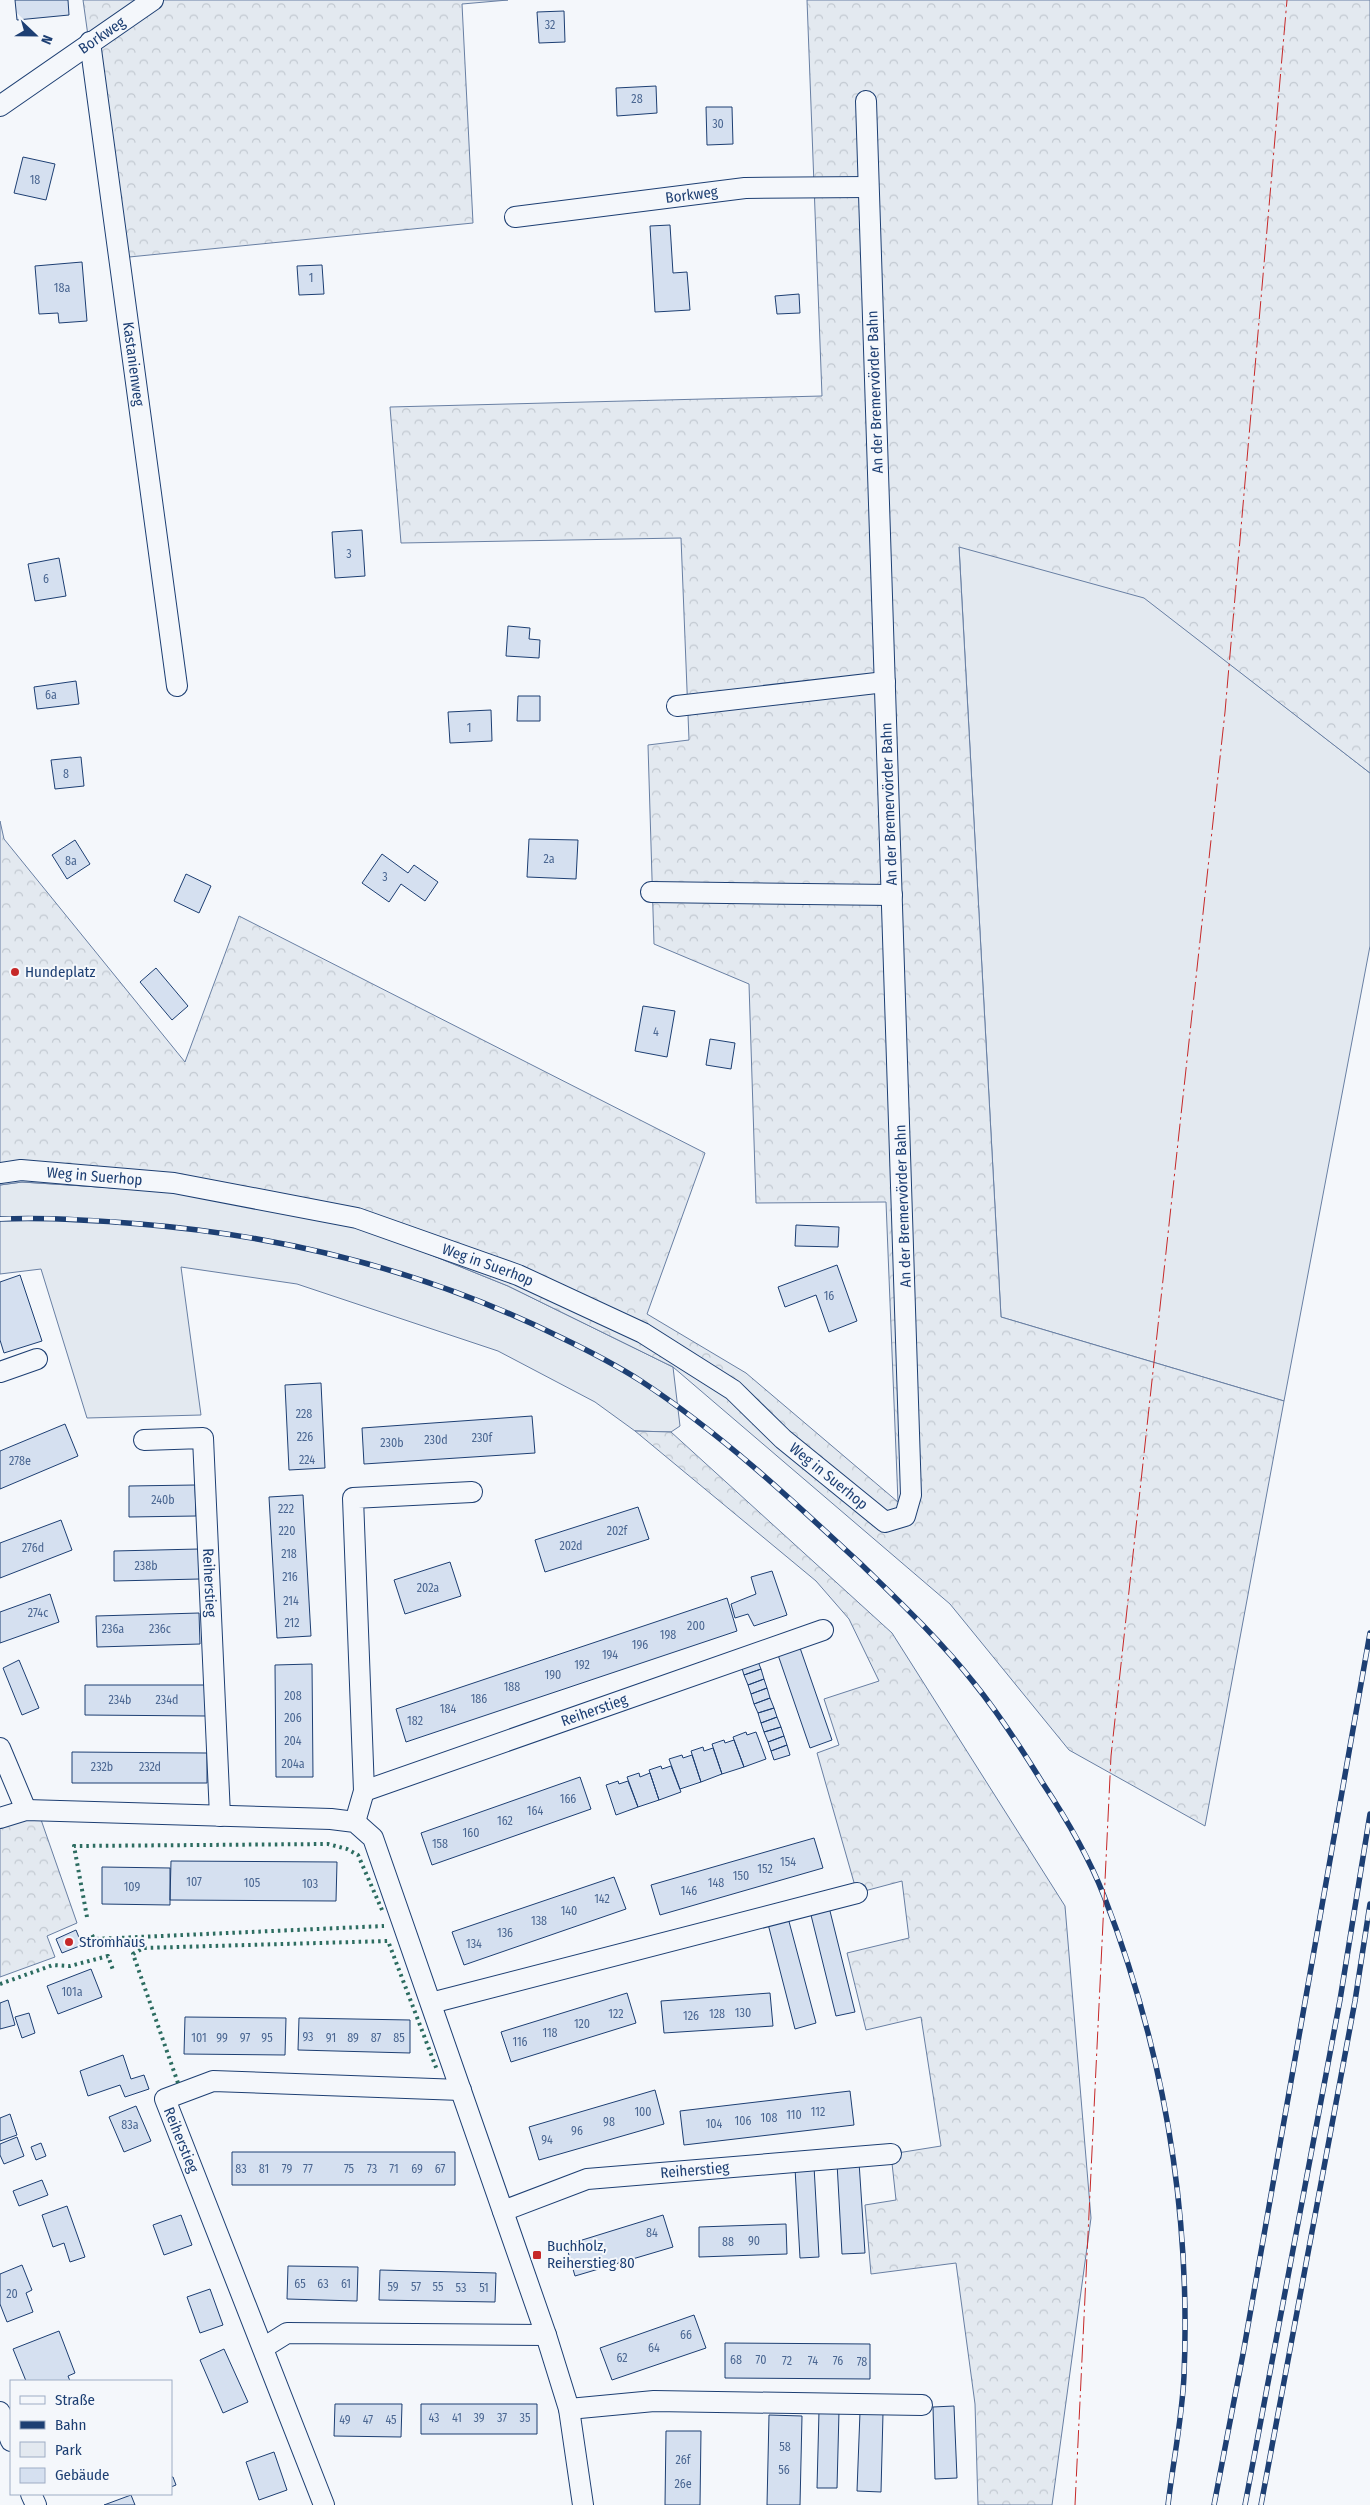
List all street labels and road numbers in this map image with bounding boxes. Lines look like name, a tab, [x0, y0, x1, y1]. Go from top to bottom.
street label: Borkweg	[75, 13, 129, 58]
street label: Borkweg	[664, 183, 719, 207]
street label: An der Bremervörder Bahn	[863, 310, 887, 474]
street label: Kastanienweg	[119, 321, 148, 407]
street label: An der Bremervörder Bahn	[877, 722, 901, 886]
street label: An der Bremervörder Bahn	[891, 1124, 915, 1288]
street label: Weg in Suerhop	[46, 1163, 143, 1189]
street label: Weg in Suerhop	[440, 1240, 536, 1290]
street label: Weg in Suerhop	[786, 1439, 872, 1513]
street label: Reiherstieg	[199, 1548, 220, 1618]
street label: Reiherstieg	[559, 1690, 630, 1730]
street label: Reiherstieg	[160, 2105, 202, 2175]
street label: Reiherstieg	[660, 2158, 730, 2182]

